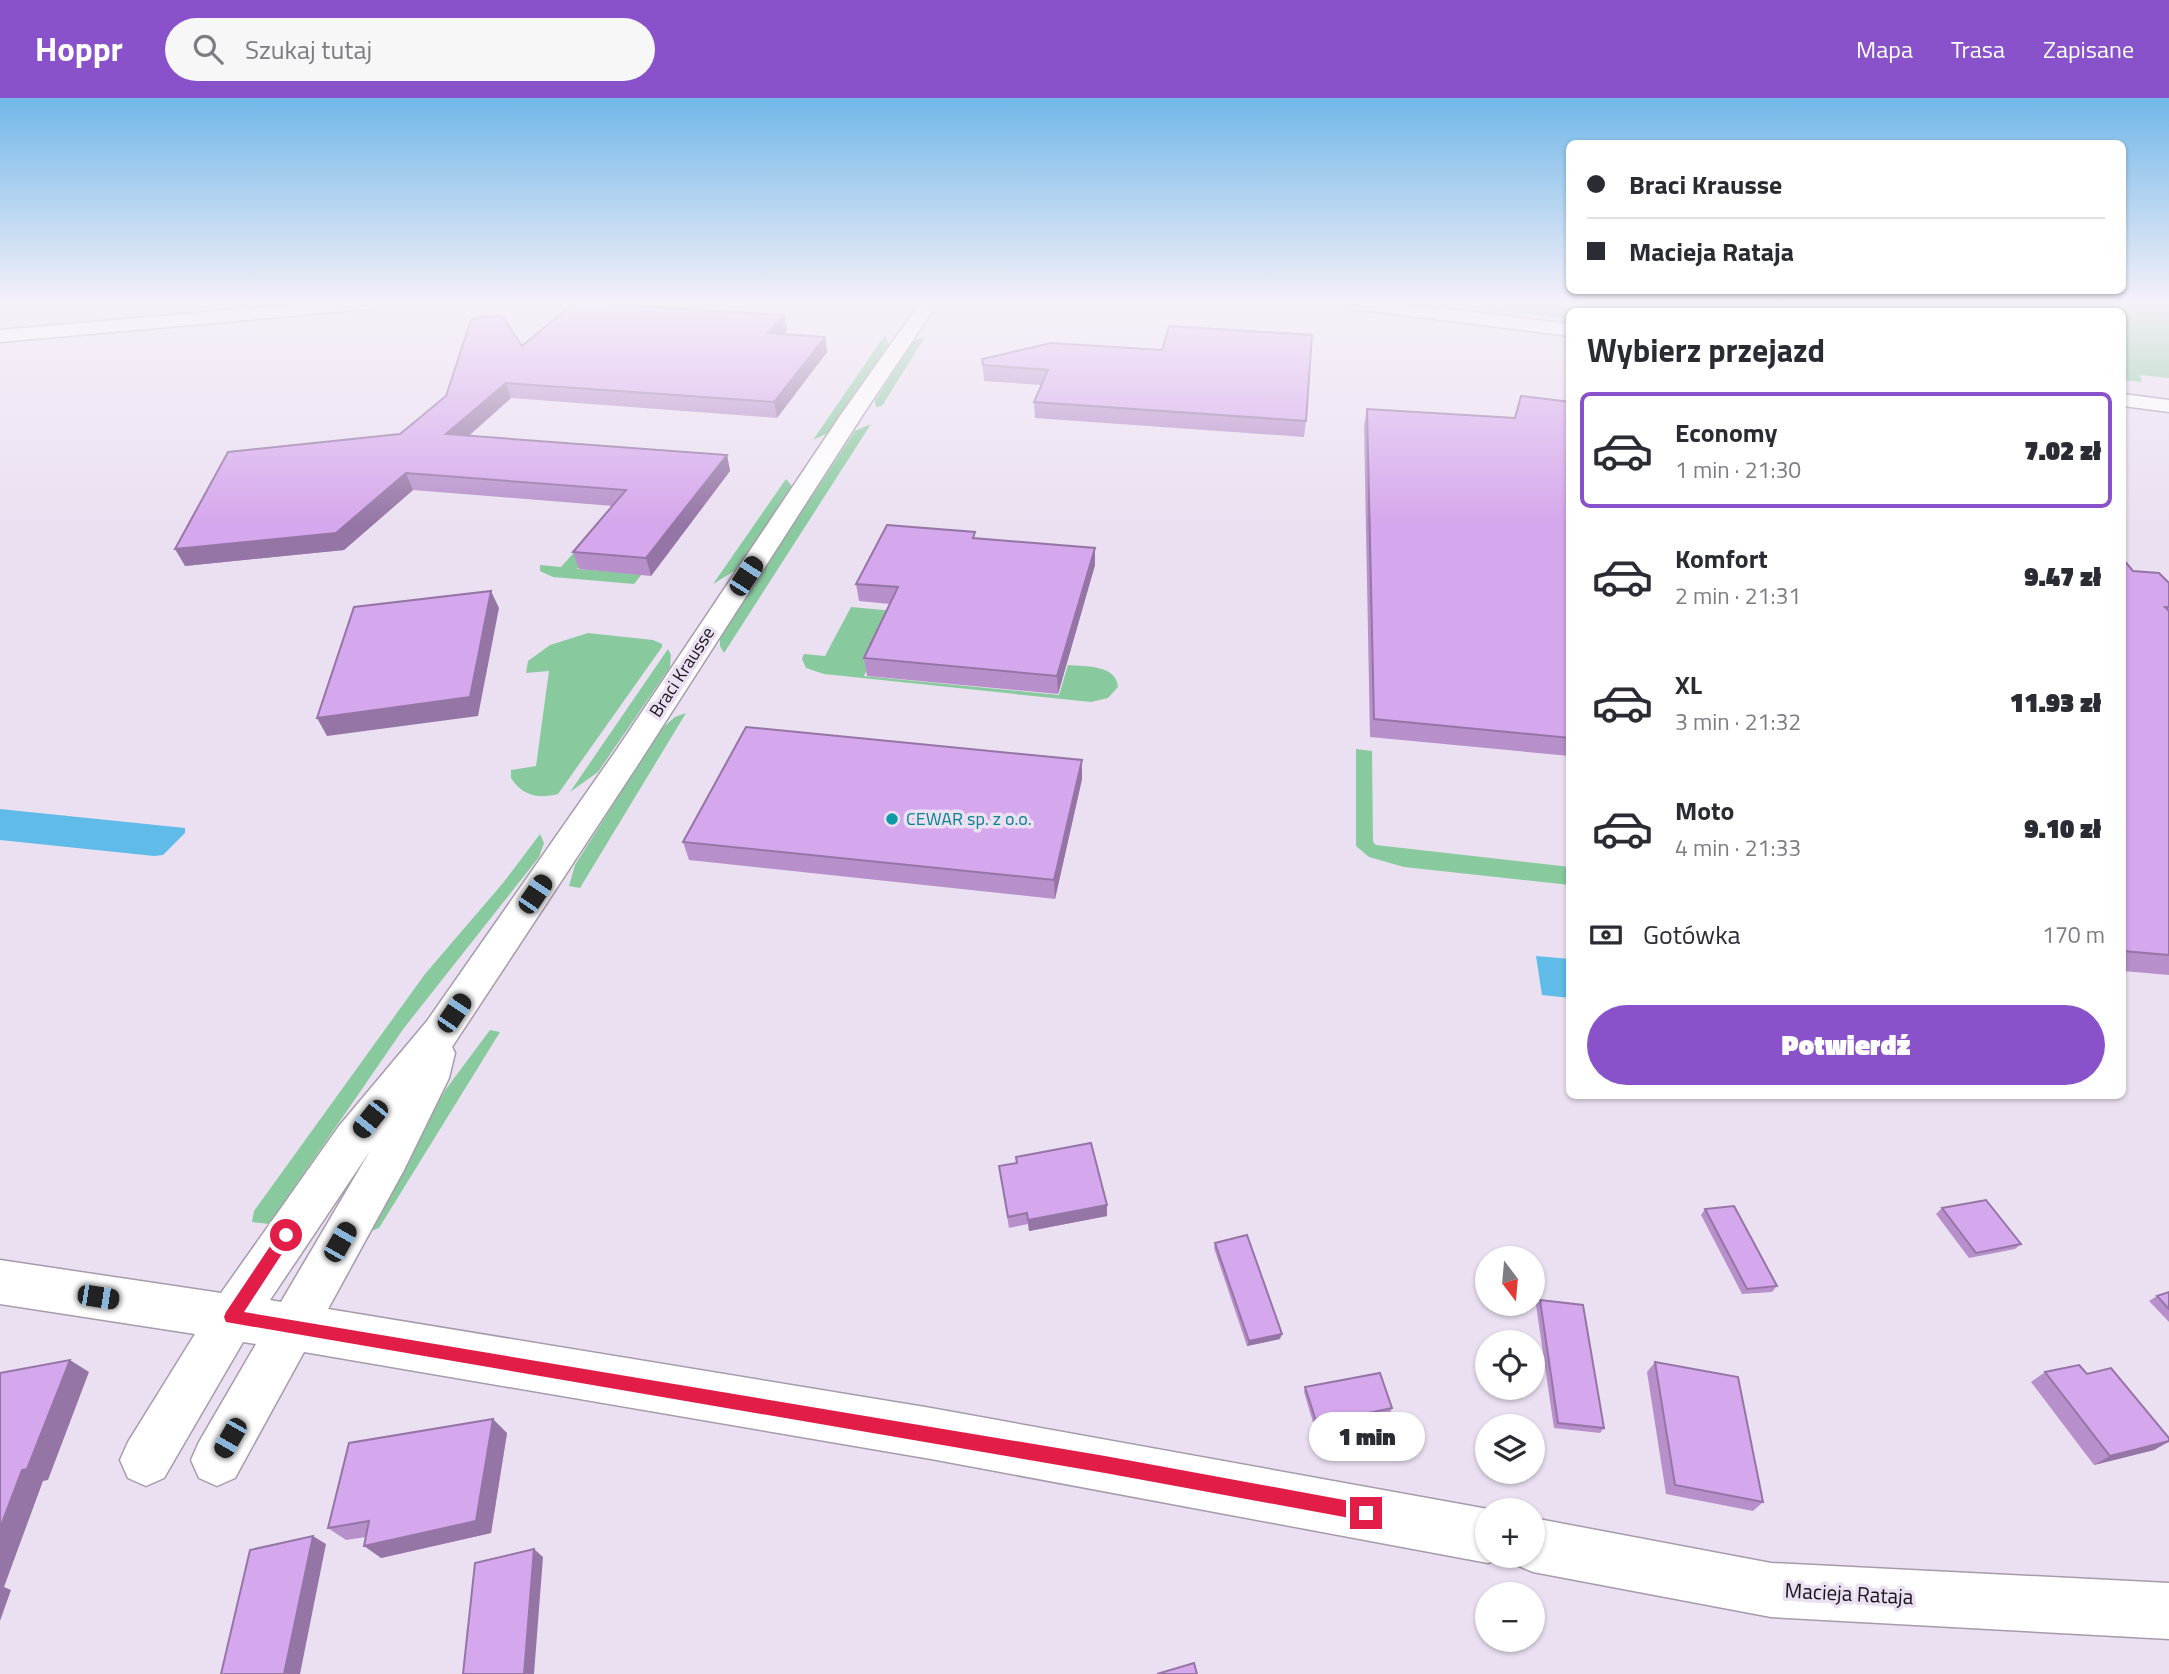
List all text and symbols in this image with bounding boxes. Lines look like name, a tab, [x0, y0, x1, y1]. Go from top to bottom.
search box	[165, 18, 655, 81]
text: Hoppr	[35, 24, 123, 74]
icon: search	[189, 30, 227, 68]
text: Szukaj tutaj	[245, 30, 372, 69]
text: Mapa	[1856, 31, 1913, 67]
text: Trasa	[1951, 31, 2005, 67]
text: Zapisane	[2043, 31, 2134, 67]
text: Braci Krausse	[1629, 165, 1782, 204]
text: Macieja Rataja	[1629, 232, 1794, 271]
text: Wybierz przejazd	[1587, 326, 1825, 374]
text: Economy	[1675, 413, 1777, 452]
icon: car	[1591, 419, 1654, 482]
text: 7.02 zł	[2024, 431, 2101, 470]
text: 1 min · 21:30	[1675, 452, 1801, 487]
text: Komfort	[1675, 539, 1768, 578]
icon: car	[1591, 545, 1654, 608]
car	[726, 553, 767, 599]
text: 9.47 zł	[2024, 557, 2101, 596]
text: 2 min · 21:31	[1675, 578, 1801, 613]
street label: Braci Krausse	[642, 621, 721, 722]
text: XL	[1675, 665, 1702, 704]
icon: car	[1591, 671, 1654, 734]
text: 11.93 zł	[2010, 683, 2101, 722]
text: 3 min · 21:32	[1675, 704, 1801, 739]
text: Moto	[1675, 791, 1734, 830]
icon: car	[1591, 797, 1654, 860]
place label: CEWAR sp. z o.o.	[906, 805, 1032, 832]
text: 9.10 zł	[2024, 809, 2101, 848]
marker: CEWAR sp. z o.o.	[884, 811, 900, 827]
text: 4 min · 21:33	[1675, 830, 1801, 865]
car	[515, 871, 556, 917]
text: Gotówka	[1643, 915, 1741, 954]
icon: cash	[1587, 916, 1625, 954]
text: 170 m	[2042, 917, 2105, 952]
car	[434, 990, 475, 1036]
button: Potwierdź	[1587, 1005, 2105, 1085]
car	[349, 1096, 392, 1142]
route start	[270, 1219, 302, 1251]
car	[321, 1219, 360, 1265]
north arrow	[1475, 1246, 1545, 1316]
map controls	[1475, 1246, 1545, 1652]
car	[76, 1283, 121, 1311]
button: locate	[1475, 1330, 1545, 1400]
callout: 1 min	[1308, 1412, 1424, 1460]
button: layers	[1475, 1414, 1545, 1484]
car	[211, 1415, 250, 1461]
text: 1 min	[1338, 1419, 1396, 1454]
route end	[1350, 1497, 1382, 1529]
button: +	[1475, 1498, 1545, 1568]
street label: Macieja Rataja	[1784, 1574, 1915, 1612]
button: −	[1475, 1582, 1545, 1652]

